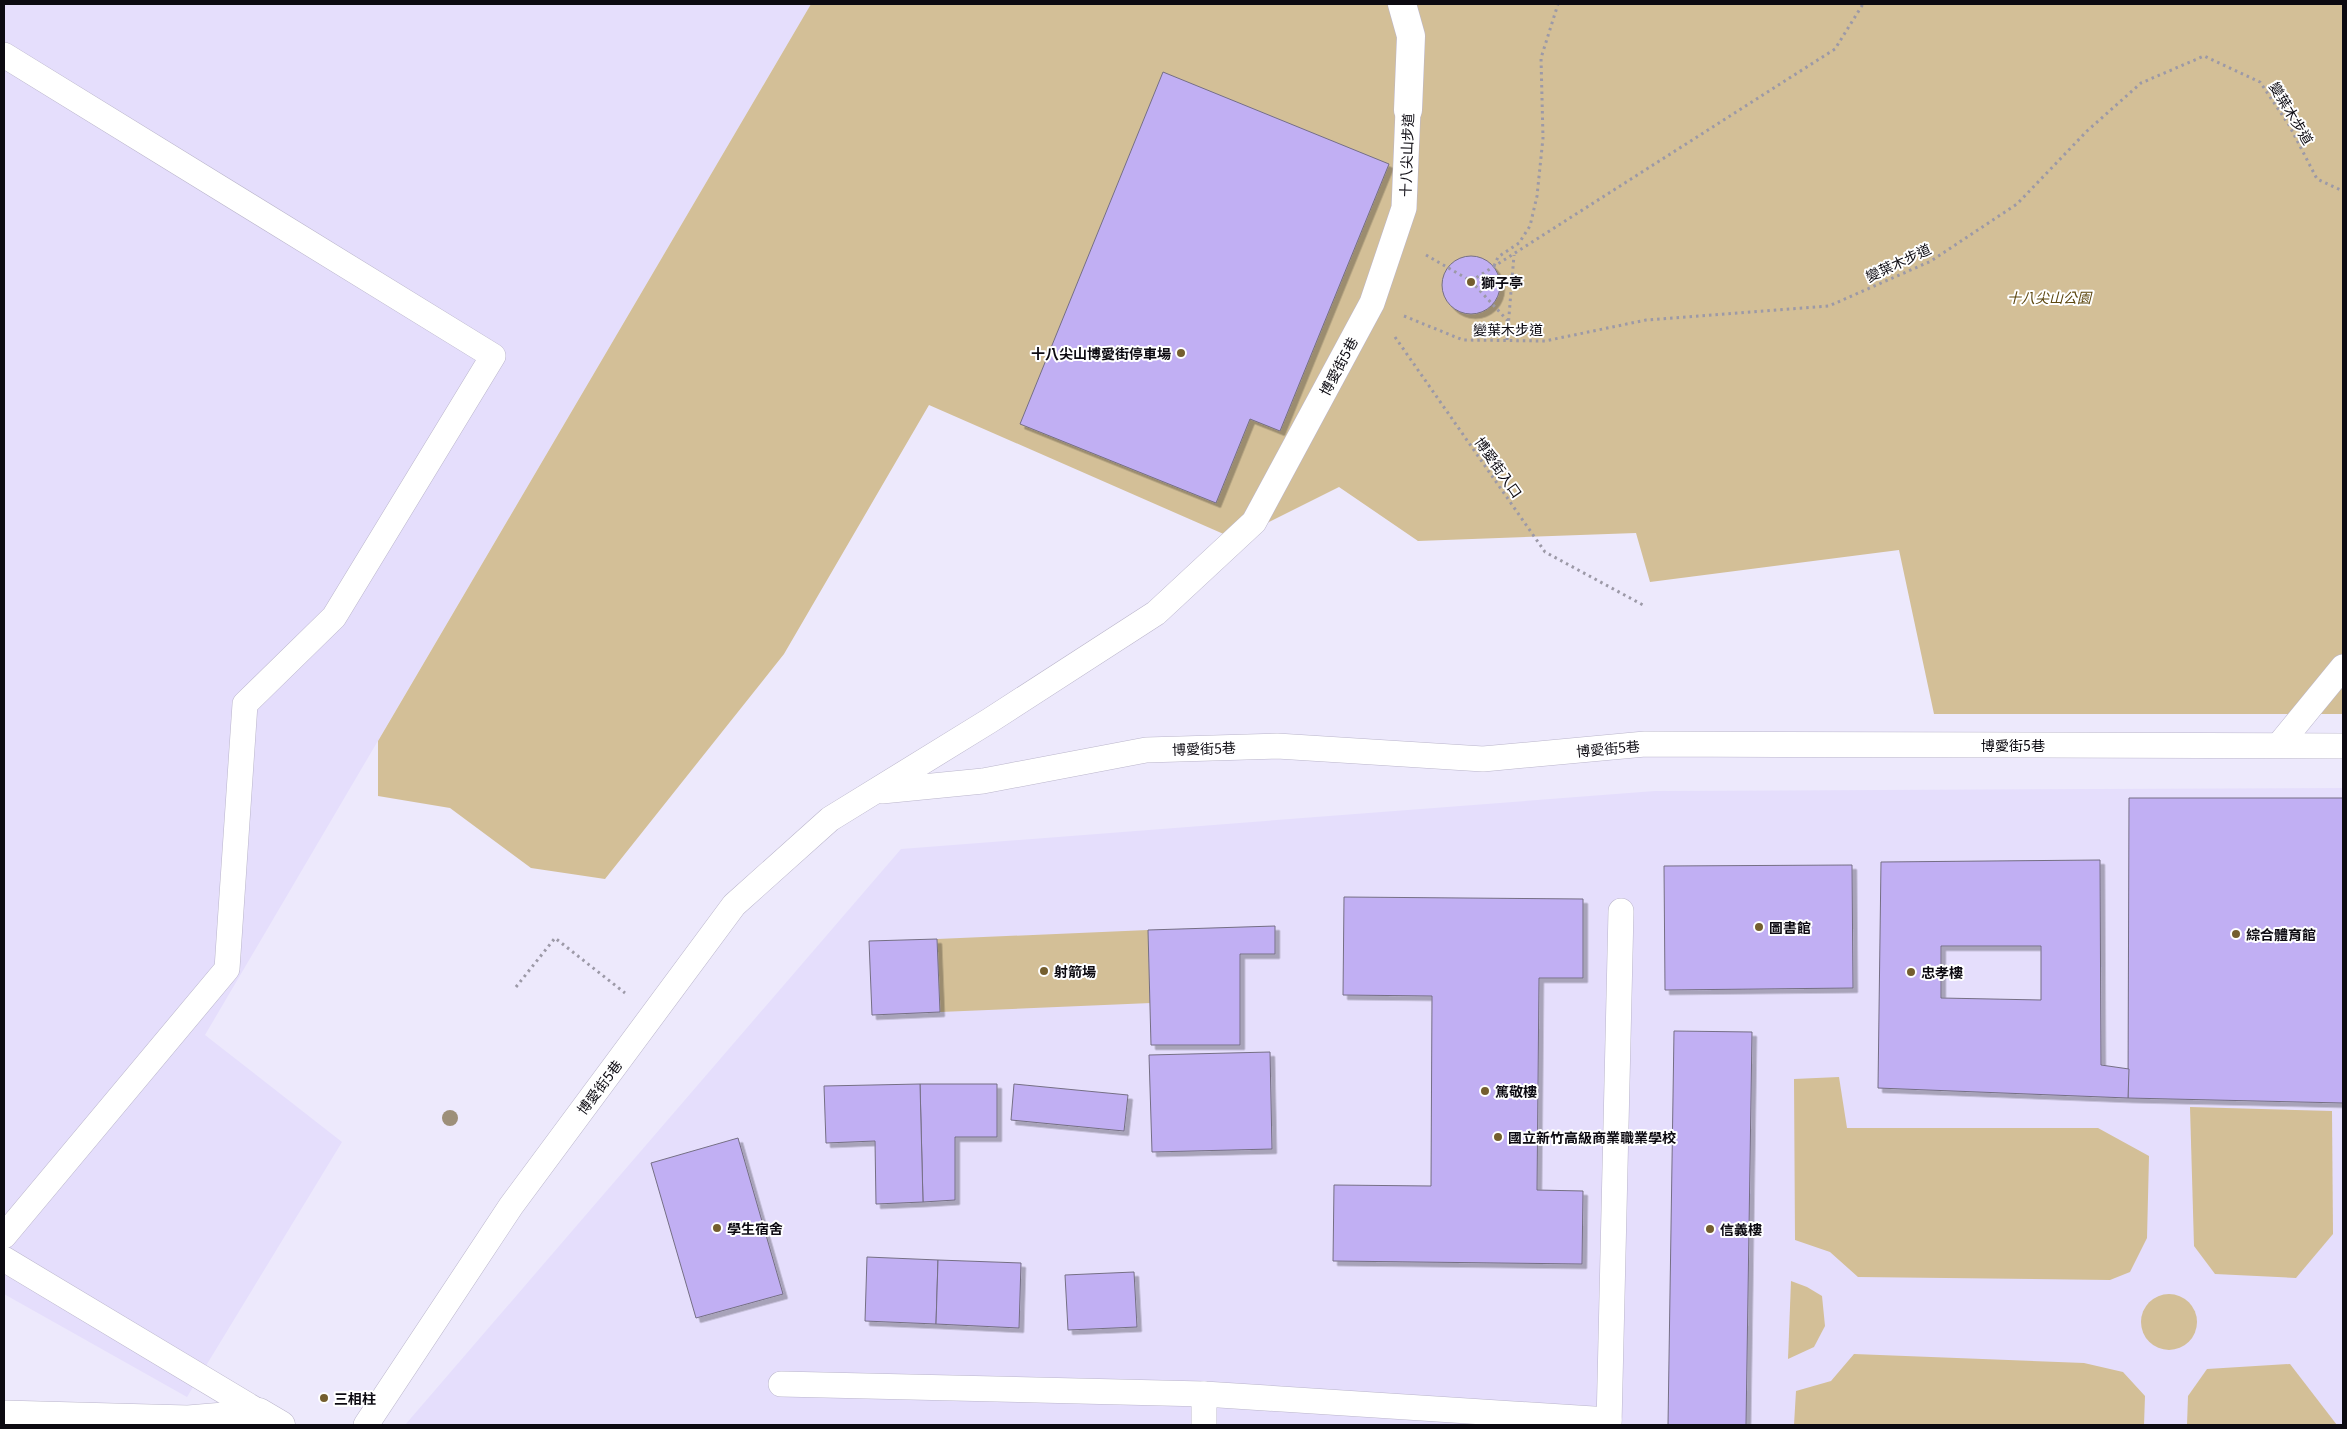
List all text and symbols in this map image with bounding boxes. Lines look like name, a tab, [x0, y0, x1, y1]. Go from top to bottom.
street label: 變葉木步道	[2265, 78, 2319, 148]
street label: 十八尖山步道	[1395, 113, 1417, 197]
street label: 變葉木步道	[1862, 238, 1934, 286]
place label: 獅子亭	[1481, 272, 1523, 292]
marker: 獅子亭	[1465, 276, 1477, 288]
park label: 十八尖山公園	[2007, 287, 2093, 307]
street label: 變葉木步道	[1473, 319, 1543, 339]
street label: 博愛街5巷	[1314, 333, 1362, 399]
place label: 十八尖山博愛街停車場	[1031, 343, 1171, 363]
marker: 十八尖山博愛街停車場	[1175, 347, 1187, 359]
street label: 博愛街入口	[1471, 433, 1527, 501]
street label: 博愛街5巷	[1575, 735, 1641, 761]
street label: 博愛街5巷	[1981, 735, 2045, 755]
street label: 博愛街5巷	[1172, 737, 1236, 759]
place label: 圖書館	[1769, 917, 1811, 937]
marker: 圖書館	[1753, 921, 1765, 933]
place label: 綜合體育館	[2246, 924, 2316, 944]
marker: 綜合體育館	[2230, 928, 2242, 940]
place label: 射箭場	[1054, 961, 1096, 981]
place label: 忠孝樓	[1921, 962, 1963, 982]
marker: 射箭場	[1038, 965, 1050, 977]
marker: 忠孝樓	[1905, 966, 1917, 978]
street label: 博愛街5巷	[572, 1056, 626, 1118]
place label: 篤敬樓	[1495, 1081, 1537, 1101]
marker: 篤敬樓	[1479, 1085, 1491, 1097]
place label: 國立新竹高級商業職業學校	[1508, 1127, 1676, 1147]
marker: 國立新竹高級商業職業學校	[1492, 1131, 1504, 1143]
place label: 學生宿舍	[727, 1218, 783, 1238]
place label: 信義樓	[1720, 1219, 1762, 1239]
marker: 學生宿舍	[711, 1222, 723, 1234]
marker: 信義樓	[1704, 1223, 1716, 1235]
place label: 三相柱	[334, 1388, 376, 1408]
marker: 三相柱	[318, 1392, 330, 1404]

